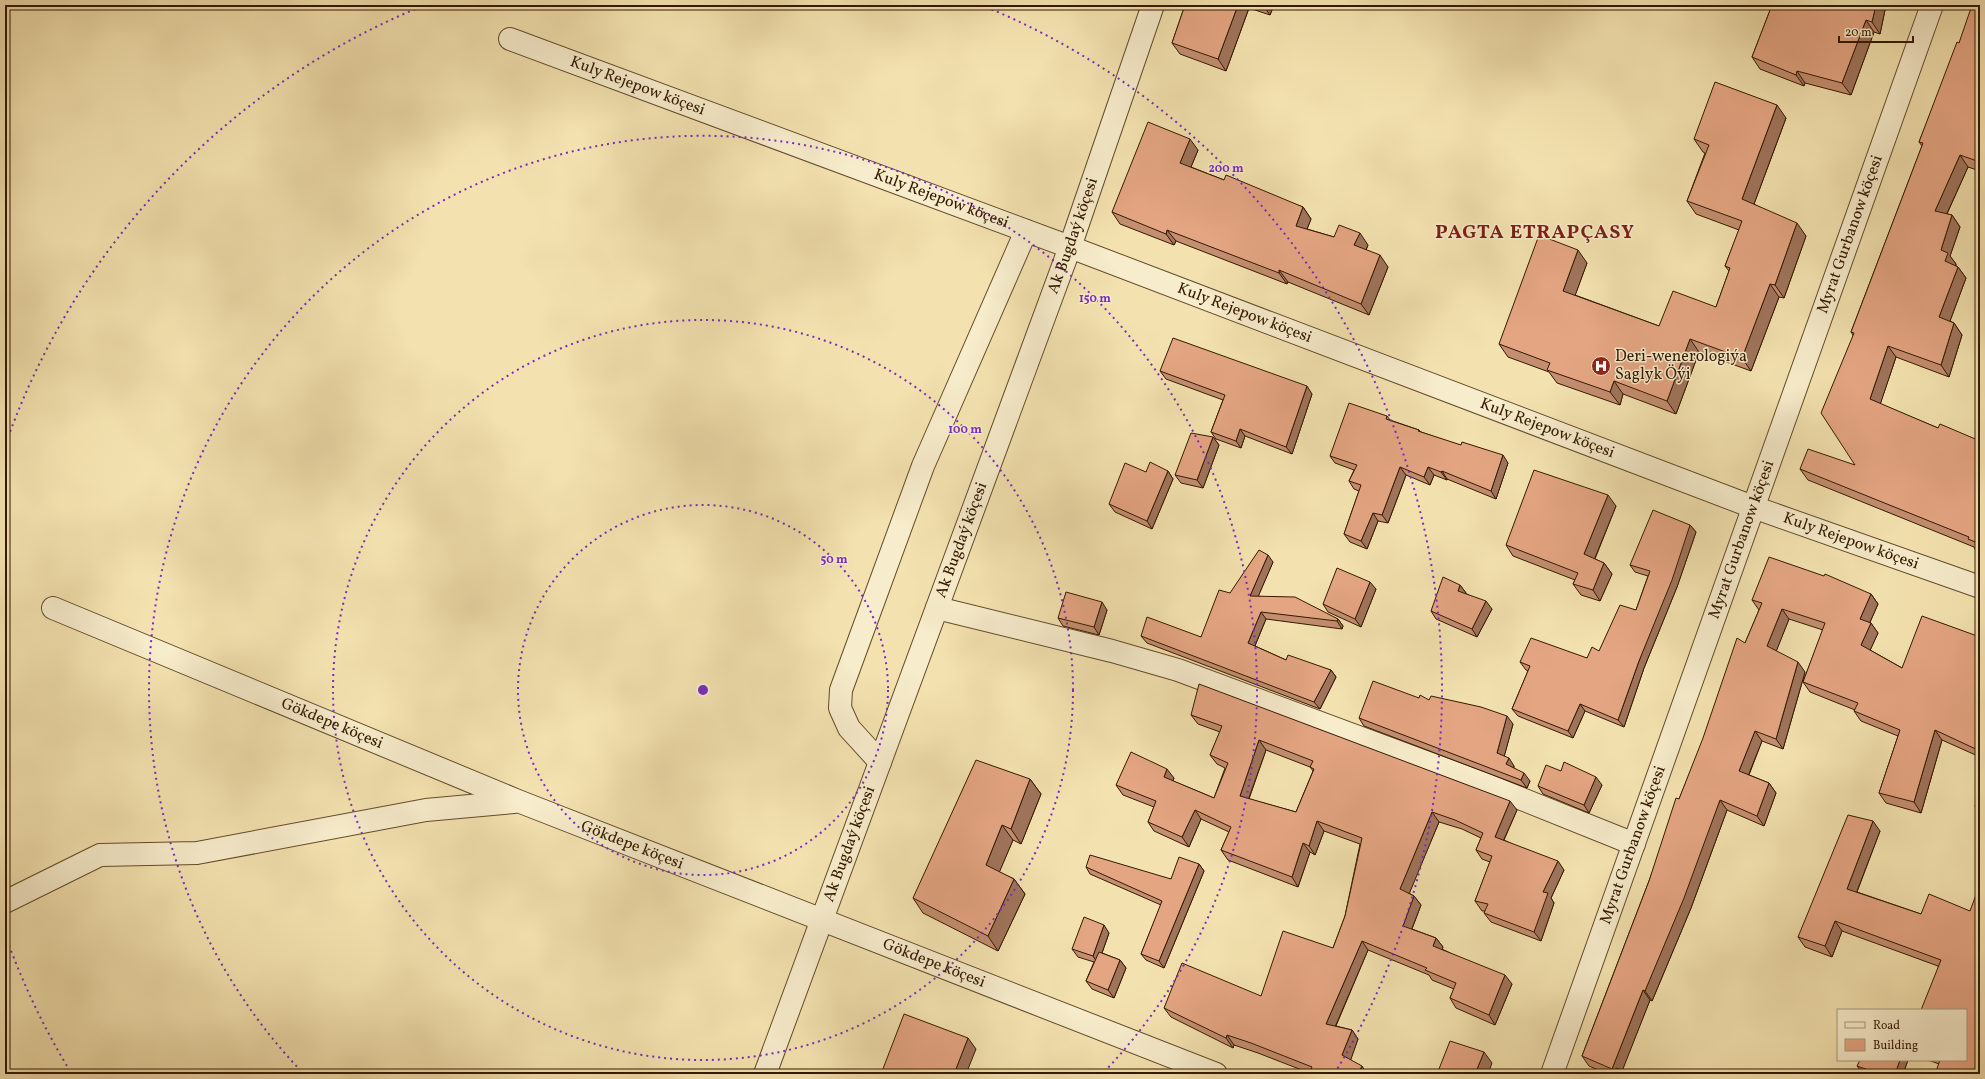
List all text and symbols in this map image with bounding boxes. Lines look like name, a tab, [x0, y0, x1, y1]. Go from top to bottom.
scale bar	[1839, 18, 1913, 44]
text: 20 m	[1845, 25, 1872, 41]
street label: Kuly Rejepow köçesi	[567, 51, 708, 122]
street label: Myrat Gurbanow köçesi	[1812, 152, 1889, 317]
text: 200 m	[1208, 161, 1244, 177]
street label: Kuly Rejepow köçesi	[871, 164, 1012, 234]
street label: Ak Bugdaý köçesi	[1043, 175, 1104, 297]
district label: PAGTA ETRAPÇASY	[1435, 219, 1635, 247]
street label: Kuly Rejepow köçesi	[1174, 278, 1315, 349]
text: 150 m	[1079, 291, 1111, 307]
place label: Deri-wenerologiýa Saglyk Öýi	[1615, 346, 1747, 386]
hospital icon: Deri-wenerologiýa Saglyk Öýi	[1590, 355, 1612, 377]
street label: Kuly Rejepow köçesi	[1477, 393, 1618, 464]
text: 100 m	[948, 422, 982, 438]
street label: Myrat Gurbanow köçesi	[1704, 457, 1780, 622]
street label: Ak Bugdaý köçesi	[931, 479, 993, 601]
street label: Kuly Rejepow köçesi	[1780, 507, 1922, 576]
text: 50 m	[820, 552, 848, 568]
centre of rings	[696, 683, 710, 697]
street label: Gökdepe köçesi	[278, 693, 386, 755]
street label: Myrat Gurbanow köçesi	[1595, 763, 1672, 927]
street label: Ak Bugdaý köçesi	[818, 783, 881, 905]
street label: Gökdepe köçesi	[578, 816, 687, 876]
street label: Gökdepe köçesi	[879, 934, 989, 994]
legend	[1837, 1009, 1967, 1061]
text: Road	[1873, 1018, 1900, 1034]
text: Building	[1873, 1038, 1918, 1054]

